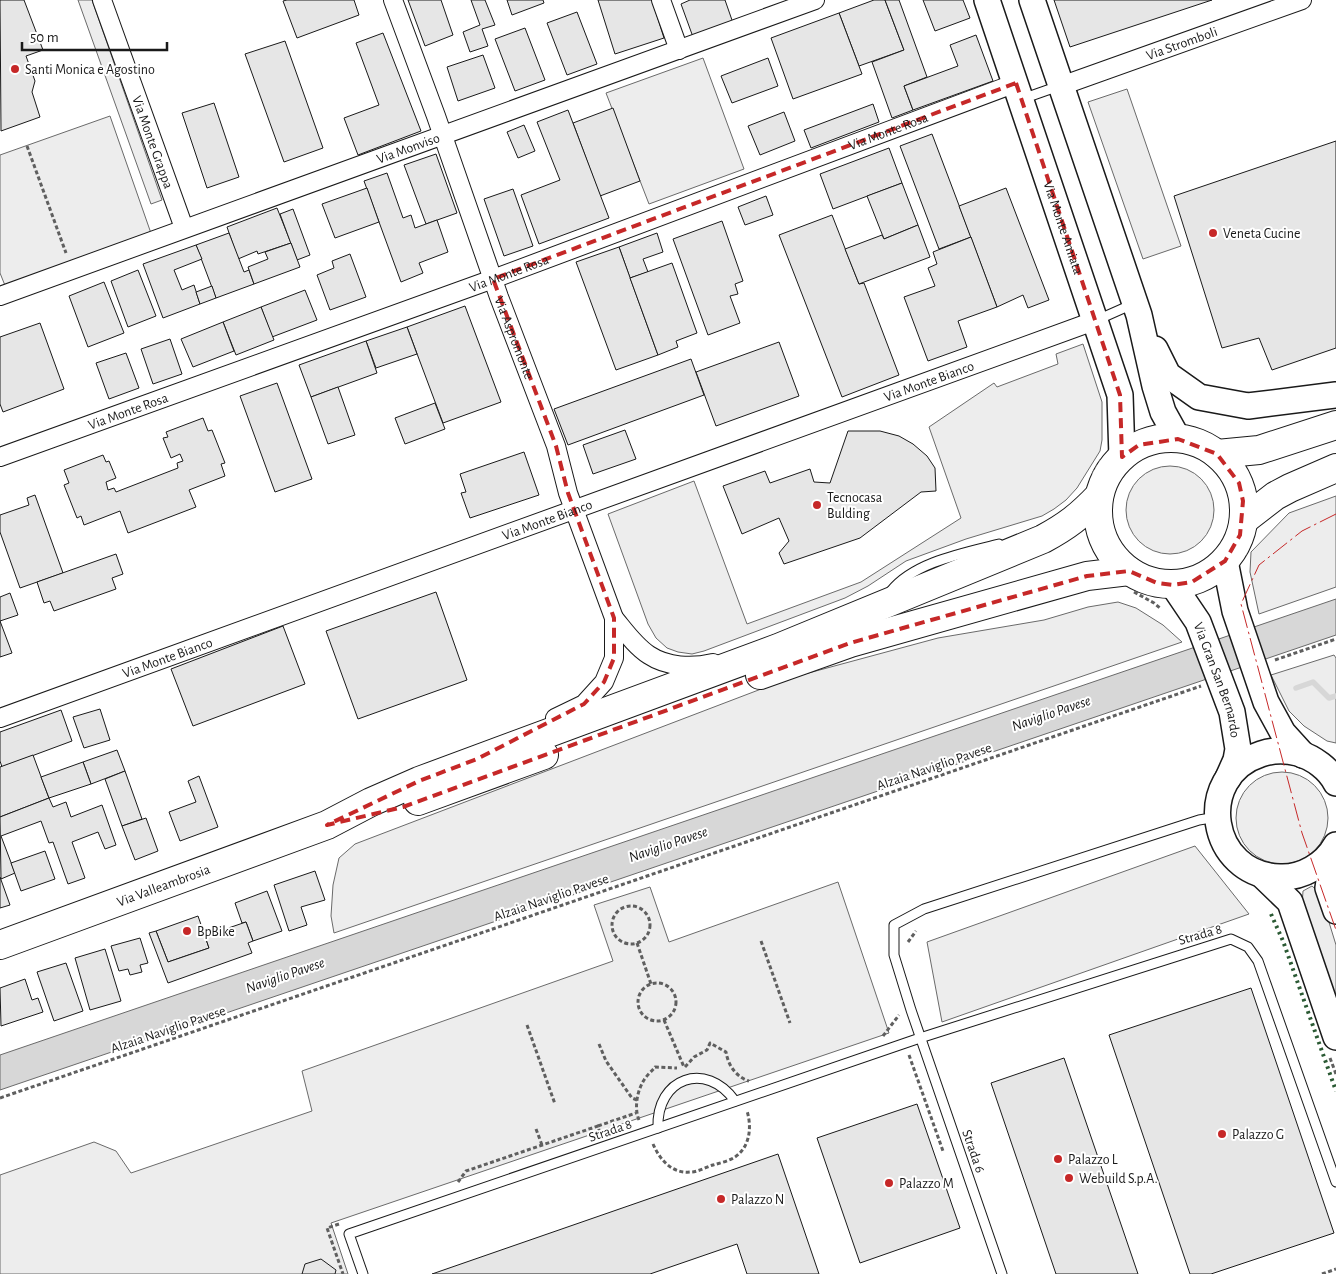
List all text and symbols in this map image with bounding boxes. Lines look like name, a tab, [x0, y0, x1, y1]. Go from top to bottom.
scale bar	[22, 20, 168, 52]
street label: Via Stromboli	[1144, 25, 1219, 63]
text: 50 m	[30, 30, 59, 45]
marker: Santi Monica e Agostino	[9, 63, 21, 75]
place label: Santi Monica e Agostino	[25, 63, 155, 77]
street label: Via Monte Grappa	[129, 94, 175, 191]
street label: Via Monte Rosa	[847, 110, 931, 153]
street label: Via Monviso	[375, 131, 442, 167]
street label: Via Monte Amiata	[1040, 179, 1085, 277]
marker: Veneta Cucine	[1207, 227, 1219, 239]
place label: Veneta Cucine	[1223, 227, 1300, 241]
street label: Via Monte Rosa	[467, 253, 551, 295]
street label: Via Aspromonte	[491, 295, 536, 381]
street label: Via Monte Bianco	[882, 359, 976, 405]
street label: Via Monte Rosa	[87, 391, 170, 433]
place label: Tecnocasa Bulding	[827, 491, 883, 521]
street label: Via Monte Bianco	[501, 498, 594, 543]
marker: Tecnocasa Bulding	[811, 499, 823, 511]
street label: Via Gran San Bernardo	[1191, 621, 1242, 739]
street label: Via Monte Bianco	[121, 635, 215, 681]
water label: Naviglio Pavese	[1010, 693, 1093, 734]
street label: Alzaia Naviglio Pavese	[875, 741, 994, 793]
water label: Naviglio Pavese	[627, 824, 710, 865]
street label: Via Valleambrosia	[115, 862, 213, 909]
street label: Alzaia Naviglio Pavese	[492, 872, 611, 924]
street label: Strada 8	[1177, 922, 1224, 948]
marker: BpBike	[181, 925, 193, 937]
place label: BpBike	[197, 925, 235, 939]
water label: Naviglio Pavese	[244, 955, 327, 996]
street label: Alzaia Naviglio Pavese	[109, 1004, 228, 1056]
street label: Strada 8	[587, 1117, 634, 1145]
street label: Strada 6	[959, 1128, 987, 1175]
marker: Palazzo G	[1216, 1128, 1228, 1140]
place label: Palazzo G	[1232, 1128, 1284, 1142]
marker: Palazzo L	[1052, 1153, 1064, 1165]
place label: Palazzo L	[1068, 1153, 1118, 1167]
marker: Webuild S.p.A.	[1063, 1172, 1075, 1184]
place label: Webuild S.p.A.	[1079, 1172, 1158, 1186]
marker: Palazzo M	[883, 1177, 895, 1189]
place label: Palazzo M	[899, 1177, 954, 1191]
marker: Palazzo N	[715, 1193, 727, 1205]
place label: Palazzo N	[731, 1193, 784, 1207]

